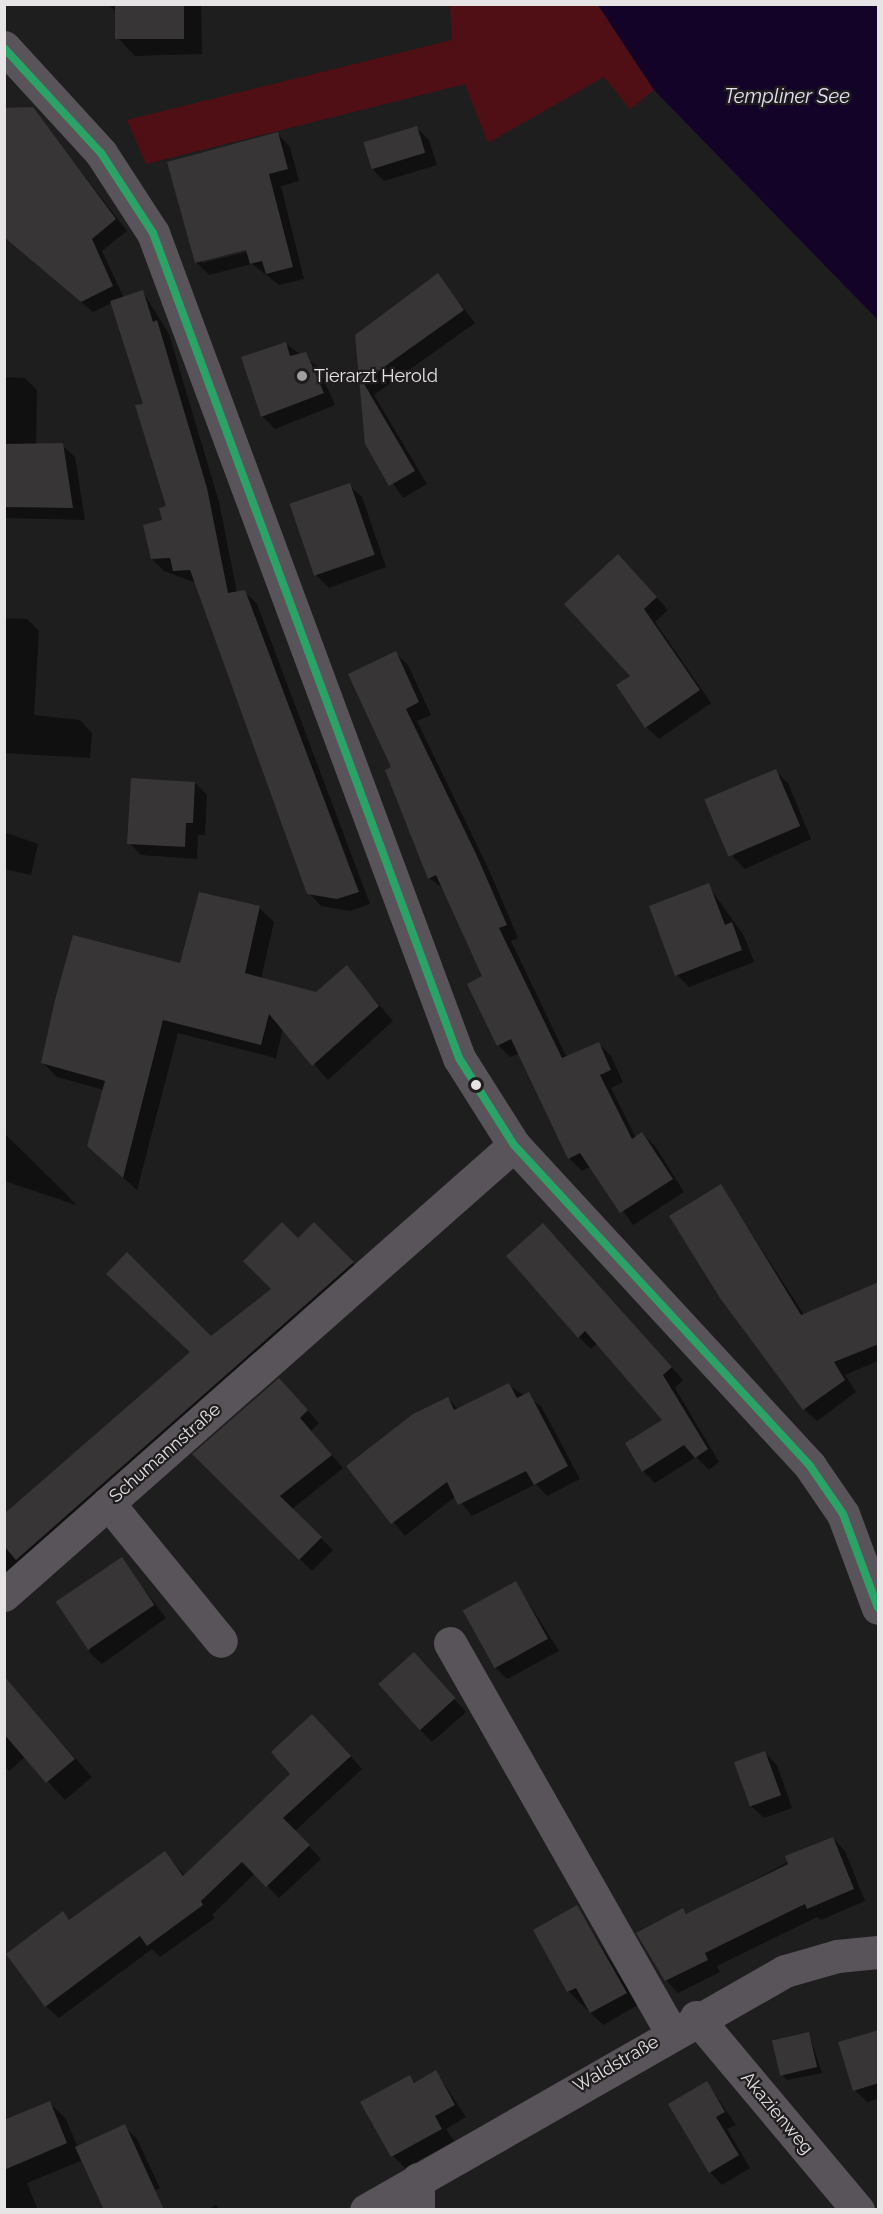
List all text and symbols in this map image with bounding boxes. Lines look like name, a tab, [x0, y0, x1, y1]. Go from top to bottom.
water label: Templiner See	[724, 84, 850, 108]
place label: Tierarzt Herold	[314, 365, 438, 387]
marker: Tierarzt Herold	[295, 369, 309, 383]
unlabelled marker	[470, 1079, 482, 1091]
street label: Schumannstraße	[105, 1399, 225, 1507]
street label: Waldstraße	[569, 2031, 663, 2097]
street label: Akazienweg	[736, 2067, 818, 2159]

